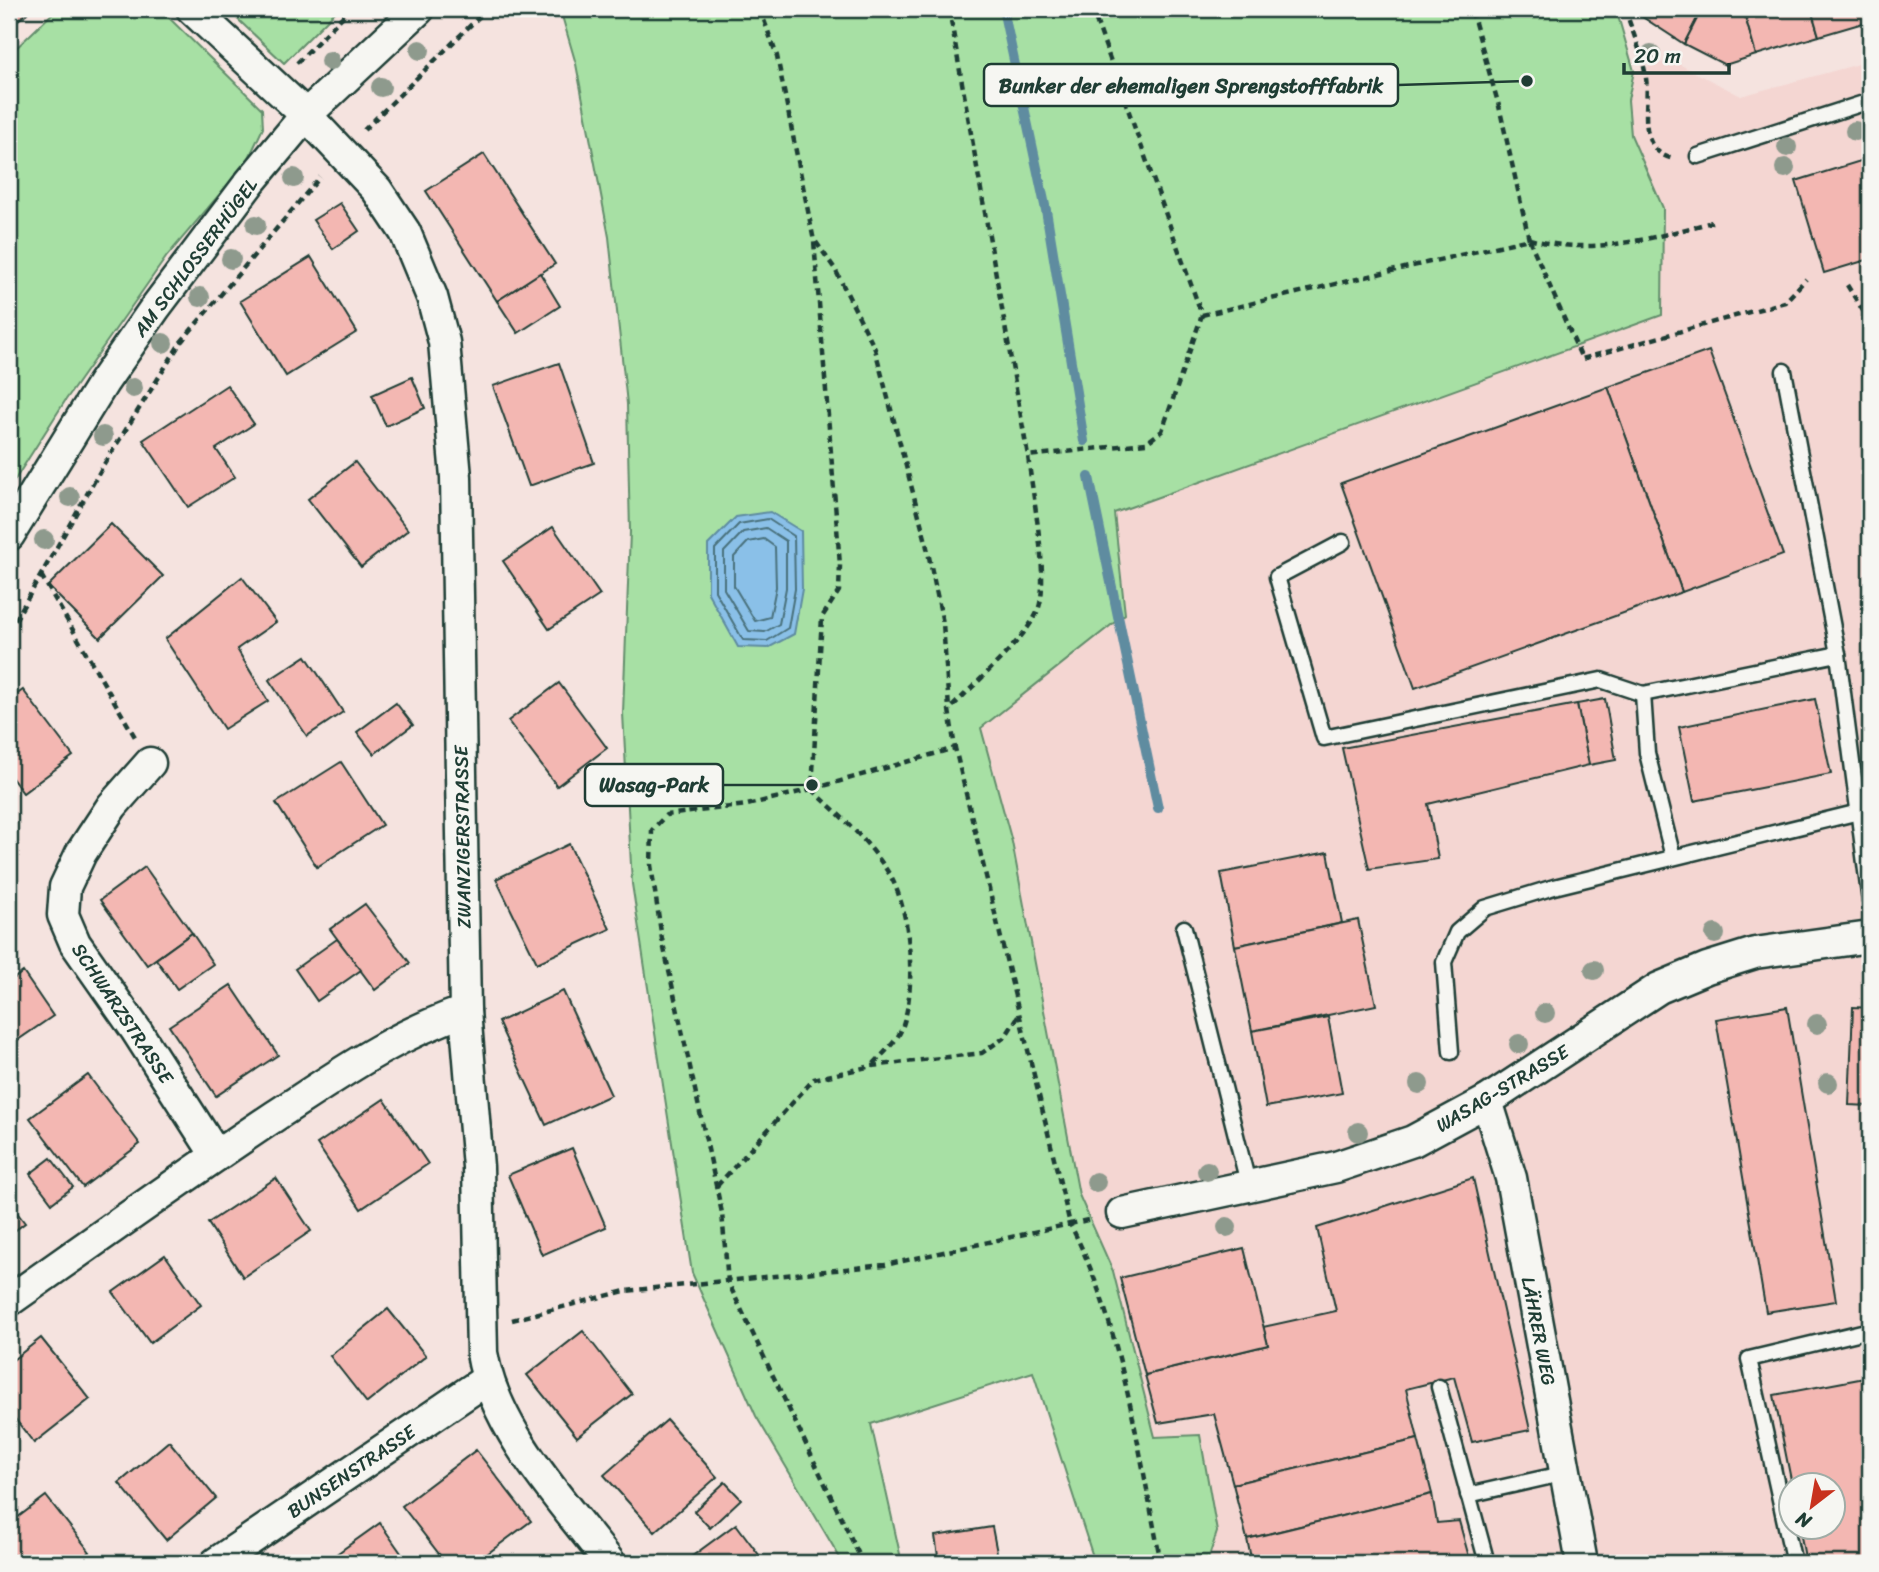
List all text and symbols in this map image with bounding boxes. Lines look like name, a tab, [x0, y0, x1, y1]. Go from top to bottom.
scale bar	[1624, 32, 1728, 76]
text: 20 m	[1634, 37, 1681, 75]
callout: Bunker der ehemaligen Sprengstofffabrik	[984, 64, 1398, 106]
text: Bunker der ehemaligen Sprengstofffabrik	[999, 67, 1384, 105]
street label: AM SCHLOSSERHÜGEL	[124, 170, 267, 345]
street label: ZWANZIGERSTRASSE	[444, 744, 481, 929]
callout: Wasag-Park	[585, 764, 723, 806]
text: Wasag-Park	[599, 766, 710, 804]
street label: SCHWARZSTRASSE	[63, 936, 183, 1092]
street label: WASAG-STRASSE	[1429, 1035, 1577, 1141]
street label: LÄHRER WEG	[1512, 1274, 1565, 1388]
street label: BUNSENSTRASSE	[280, 1415, 424, 1527]
north arrow	[1778, 1470, 1848, 1540]
text: N	[1789, 1502, 1819, 1538]

